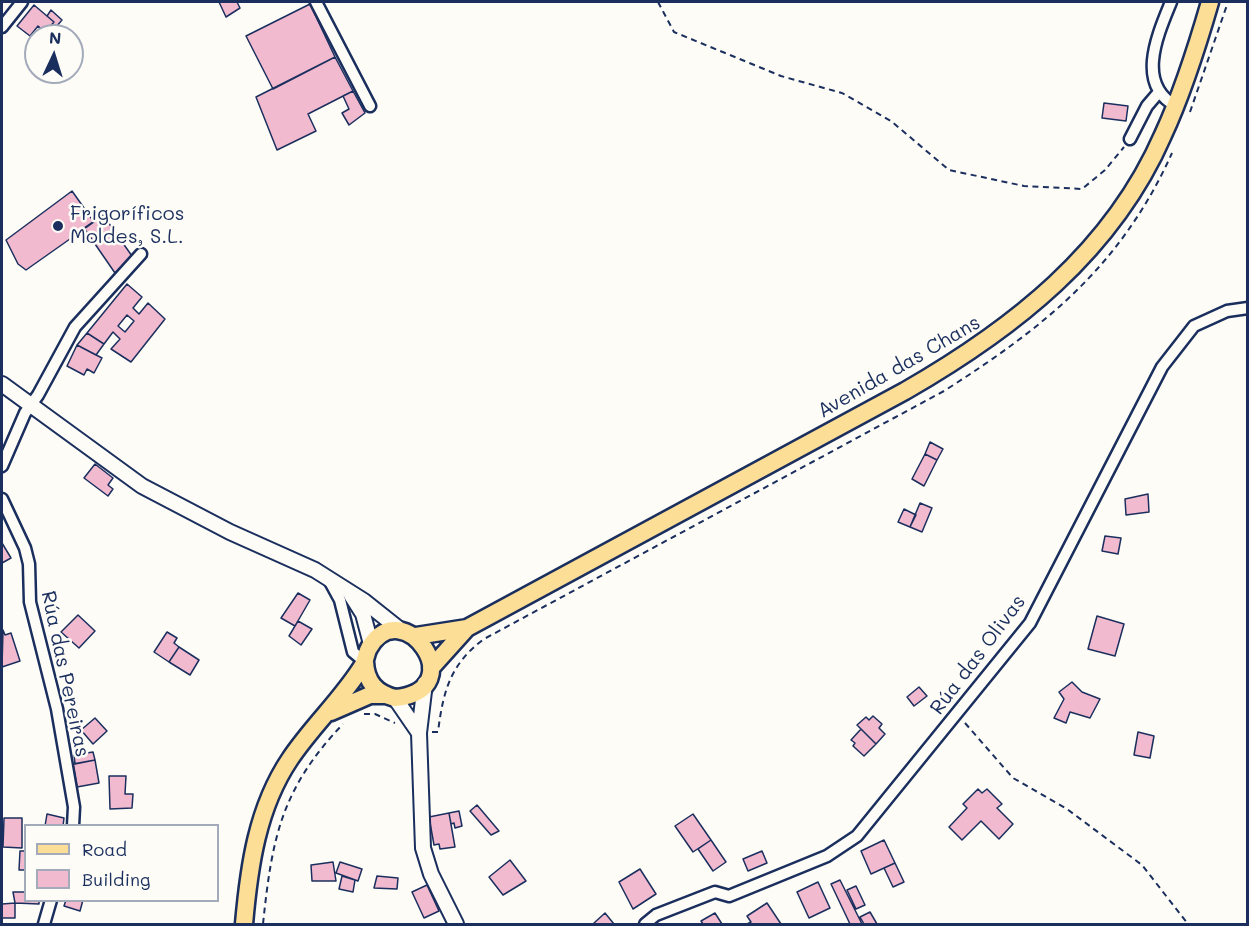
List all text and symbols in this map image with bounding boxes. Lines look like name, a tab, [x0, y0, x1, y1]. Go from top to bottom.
north arrow	[24, 24, 84, 84]
text: N	[48, 27, 62, 48]
place label: Frigoríficos Moldes, S.L.	[70, 202, 184, 249]
marker: Frigoríficos Moldes, S.L.	[51, 219, 65, 233]
street label: Avenida das Chans	[813, 311, 985, 423]
street label: Rúa das Pereiras	[36, 589, 94, 759]
street label: Rúa das Olivas	[925, 590, 1031, 720]
legend	[24, 824, 219, 902]
text: Road	[82, 837, 127, 861]
text: Building	[82, 867, 150, 891]

